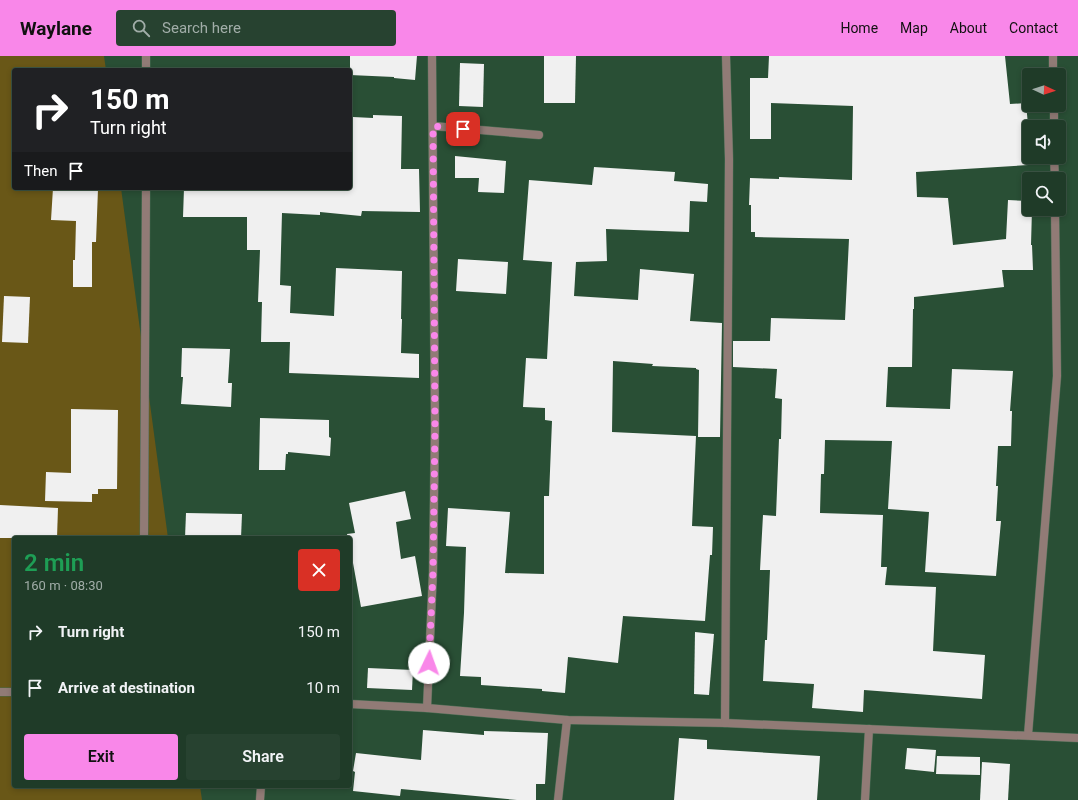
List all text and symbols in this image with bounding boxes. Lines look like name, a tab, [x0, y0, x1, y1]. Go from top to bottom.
search box	[116, 10, 396, 46]
text: Waylane	[20, 17, 92, 40]
icon: search	[130, 17, 152, 39]
text: Search here	[162, 19, 241, 37]
text: Home	[840, 20, 878, 36]
text: Map	[900, 20, 928, 36]
text: About	[950, 20, 987, 36]
text: Contact	[1009, 20, 1058, 36]
north arrow	[1022, 68, 1066, 112]
map controls	[1022, 68, 1066, 216]
text: 150 m	[90, 83, 169, 116]
icon: right	[24, 84, 76, 136]
pin	[446, 112, 480, 146]
text: Turn right	[90, 117, 167, 138]
icon: arrive	[452, 118, 474, 140]
button: sound	[1022, 120, 1066, 164]
icon: arrive	[65, 160, 87, 182]
text: Then	[24, 162, 57, 180]
button: search	[1022, 172, 1066, 216]
text: 2 min	[24, 549, 84, 577]
button: close	[298, 549, 340, 591]
text: 160 m · 08:30	[24, 578, 103, 593]
icon: right	[24, 621, 46, 643]
text: Turn right	[58, 623, 124, 641]
text: 150 m	[298, 623, 340, 641]
position arrow	[408, 642, 450, 684]
icon: arrive	[24, 677, 46, 699]
text: Arrive at destination	[58, 679, 195, 697]
text: 10 m	[306, 679, 340, 697]
button: Exit	[24, 734, 178, 780]
button: Share	[186, 734, 340, 780]

